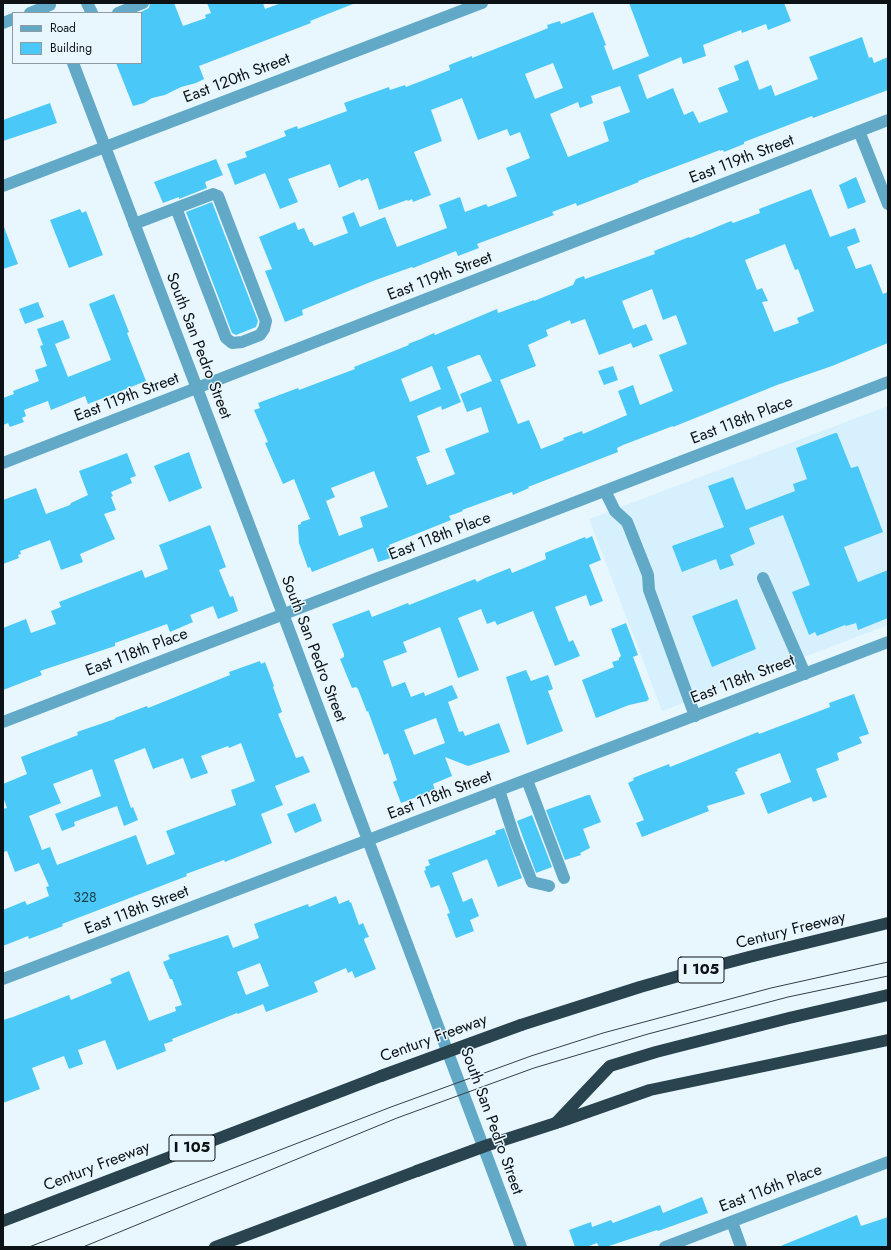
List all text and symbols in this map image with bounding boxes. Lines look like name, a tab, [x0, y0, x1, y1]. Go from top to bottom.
legend	[12, 12, 142, 64]
text: Road	[50, 19, 76, 37]
text: Building	[50, 39, 92, 57]
street label: East 120th Street	[181, 50, 293, 108]
street label: East 119th Street	[687, 131, 797, 189]
street label: East 119th Street	[385, 248, 495, 306]
street label: South San Pedro Street	[161, 270, 235, 422]
street label: East 119th Street	[72, 369, 182, 427]
street label: East 118th Place	[688, 393, 796, 449]
street label: East 118th Place	[386, 509, 494, 565]
street label: South San Pedro Street	[276, 573, 350, 725]
street label: East 118th Place	[83, 625, 191, 681]
street label: East 118th Street	[688, 651, 798, 709]
street label: East 118th Street	[385, 767, 495, 825]
street label: East 118th Street	[82, 882, 192, 940]
house number: 328	[73, 891, 97, 907]
street label: Century Freeway	[734, 908, 848, 954]
road number: I 105	[678, 957, 724, 983]
street label: Century Freeway	[378, 1011, 490, 1067]
street label: South San Pedro Street	[455, 1045, 527, 1197]
road number: I 105	[169, 1135, 215, 1161]
street label: Century Freeway	[41, 1138, 153, 1196]
street label: East 116th Place	[717, 1161, 825, 1217]

